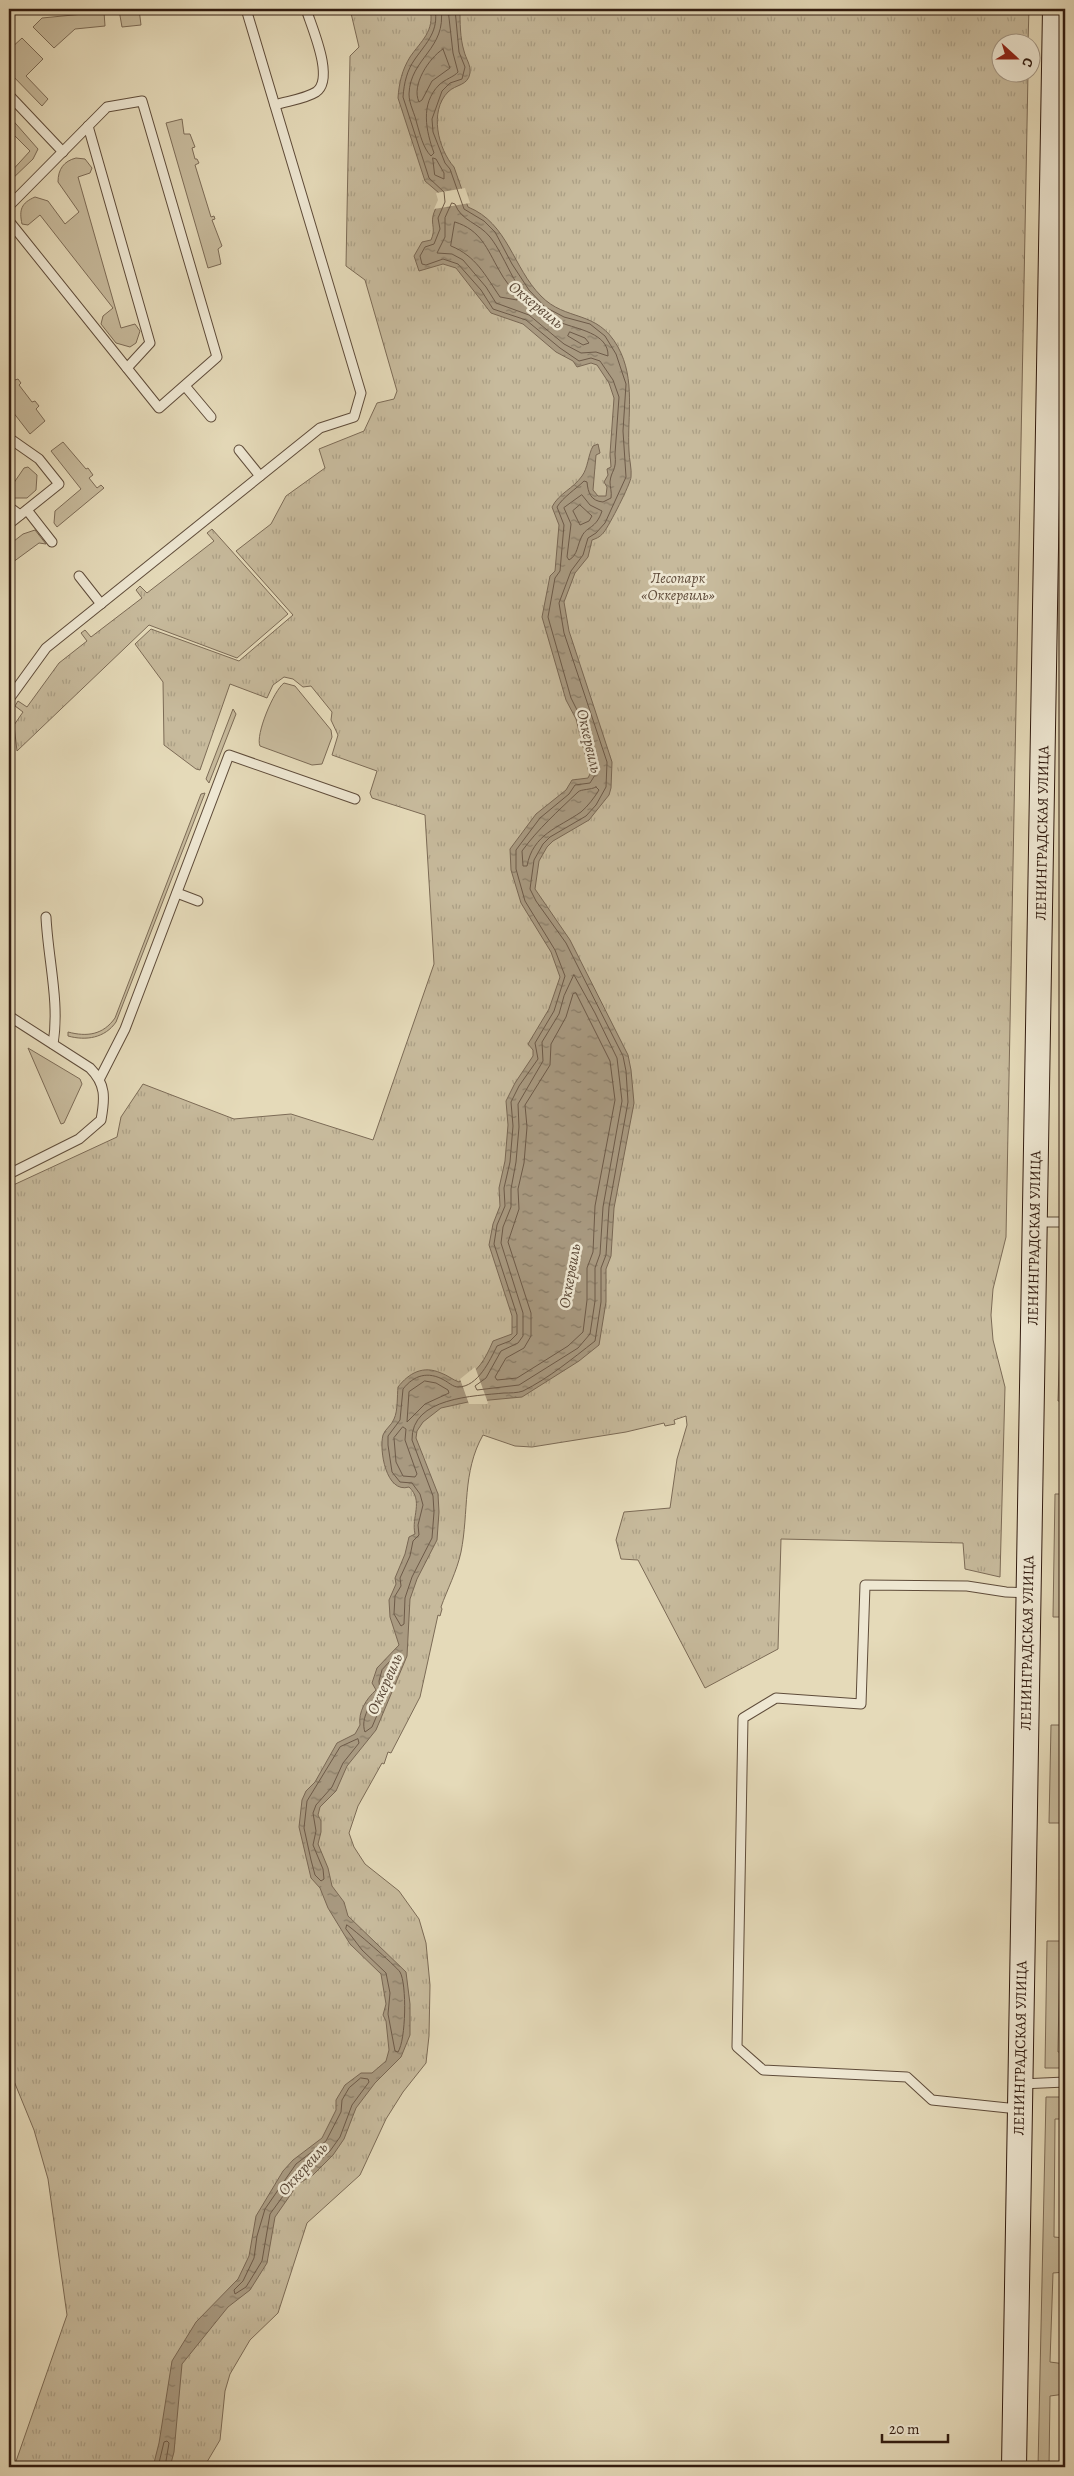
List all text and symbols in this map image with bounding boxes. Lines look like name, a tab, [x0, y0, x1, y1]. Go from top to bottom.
north arrow	[992, 32, 1042, 82]
text: С	[1017, 55, 1038, 70]
water label: Оккервиль	[504, 276, 568, 334]
park label: Лесопарк «Оккервиль»	[641, 568, 715, 605]
water label: Оккервиль	[571, 707, 607, 776]
street label: ЛЕНИНГРАДСКАЯ УЛИЦА	[1030, 745, 1054, 921]
street label: ЛЕНИНГРАДСКАЯ УЛИЦА	[1022, 1150, 1046, 1326]
water label: Оккервиль	[554, 1242, 587, 1310]
street label: ЛЕНИНГРАДСКАЯ УЛИЦА	[1015, 1555, 1039, 1731]
water label: Оккервиль	[362, 1649, 408, 1718]
street label: ЛЕНИНГРАДСКАЯ УЛИЦА	[1008, 1960, 1032, 2136]
water label: Оккервиль	[273, 2137, 333, 2201]
scale bar	[882, 2411, 948, 2443]
text: 20 m	[889, 2419, 920, 2439]

